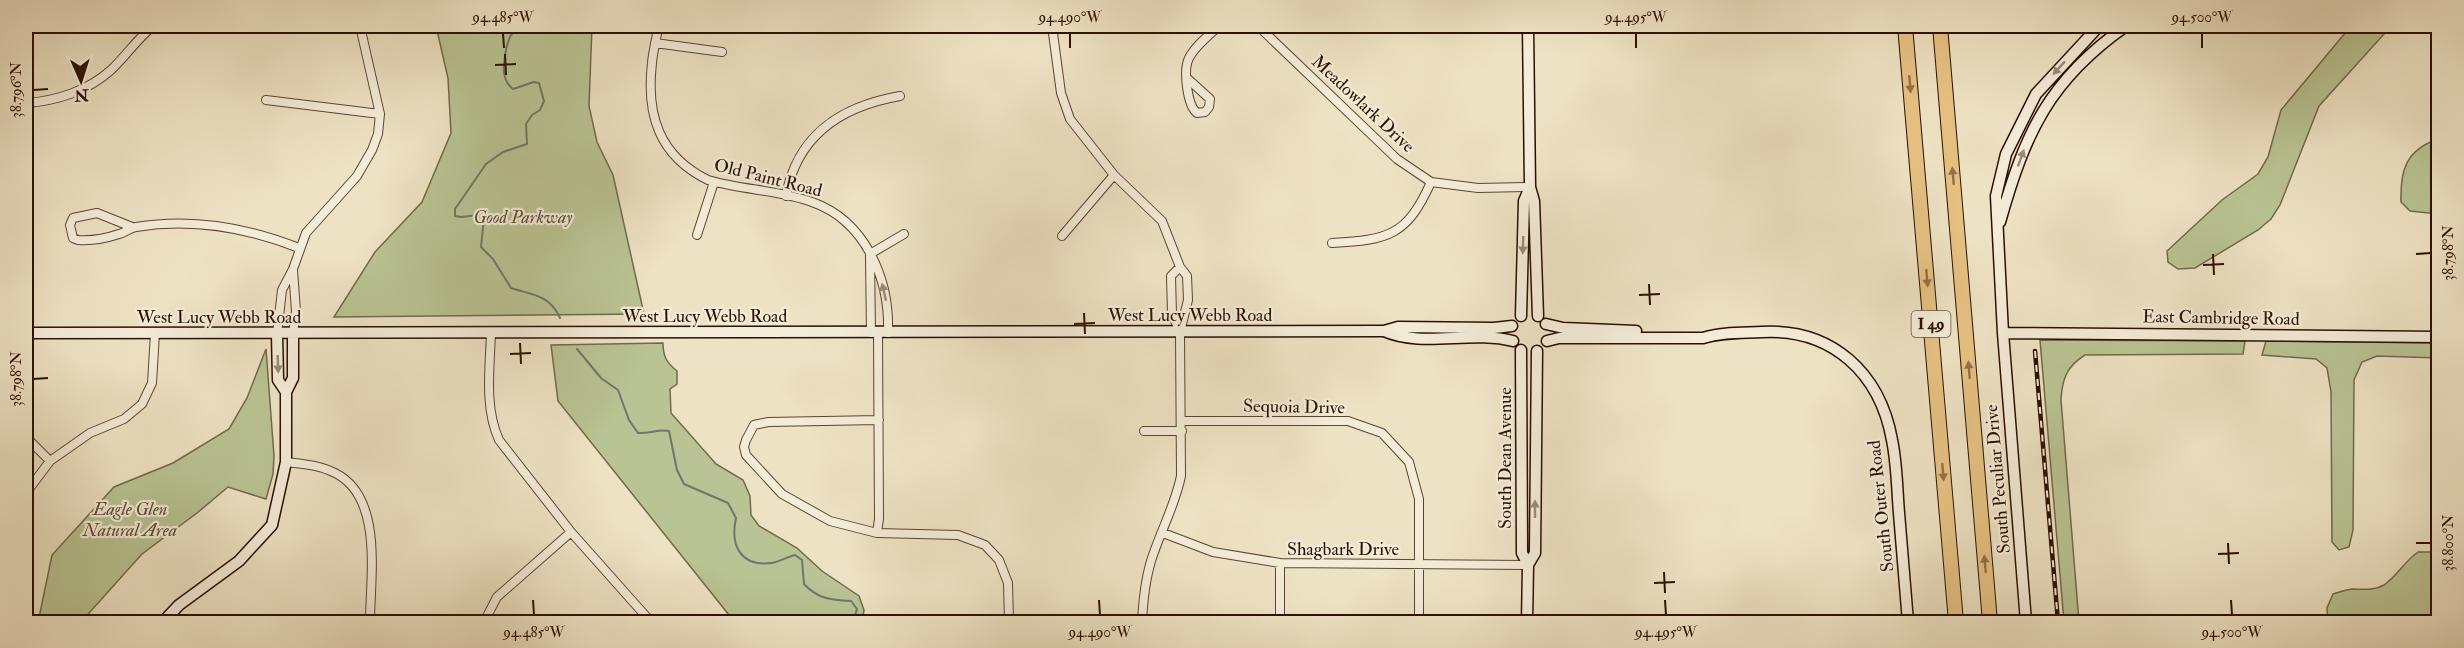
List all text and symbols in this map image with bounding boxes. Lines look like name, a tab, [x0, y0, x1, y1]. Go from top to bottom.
text: 94.485°W	[471, 8, 534, 27]
text: 94.490°W	[1037, 8, 1102, 27]
text: 94.495°W	[1604, 8, 1668, 27]
text: 94.500°W	[2170, 8, 2233, 27]
street label: Meadowlark Drive	[1307, 50, 1420, 158]
north arrow	[51, 51, 111, 111]
one-way arrow	[2053, 60, 2066, 75]
text: 38.796°N	[7, 61, 26, 118]
one-way arrow	[1905, 74, 1915, 93]
text: N	[73, 85, 90, 105]
one-way arrow	[2016, 149, 2026, 167]
street label: Old Paint Road	[712, 153, 825, 203]
one-way arrow	[1948, 166, 1958, 185]
park label: Good Parkway	[474, 206, 573, 229]
text: 38.798°N	[2439, 225, 2458, 281]
one-way arrow	[1519, 235, 1528, 254]
one-way arrow	[1922, 269, 1932, 288]
one-way arrow	[879, 283, 889, 301]
street label: West Lucy Webb Road	[1107, 304, 1272, 327]
street label: West Lucy Webb Road	[622, 305, 787, 328]
street label: East Cambridge Road	[2142, 305, 2300, 331]
street label: West Lucy Webb Road	[136, 306, 301, 329]
road number: I 49	[1912, 311, 1950, 337]
text: 38.798°N	[7, 351, 26, 407]
one-way arrow	[273, 355, 282, 374]
one-way arrow	[1964, 360, 1974, 379]
street label: South Dean Avenue	[1494, 387, 1517, 529]
street label: Sequoia Drive	[1243, 395, 1346, 419]
street label: South Peculiar Drive	[1980, 403, 2016, 555]
street label: South Outer Road	[1863, 439, 1899, 573]
one-way arrow	[1938, 463, 1948, 482]
park label: Eagle Glen Natural Area	[82, 498, 177, 542]
one-way arrow	[1530, 499, 1540, 518]
text: 38.800°N	[2439, 514, 2458, 571]
street label: Shagbark Drive	[1287, 538, 1400, 561]
one-way arrow	[1981, 555, 1990, 574]
text: 94.485°W	[502, 623, 565, 642]
text: 94.490°W	[1067, 623, 1132, 642]
text: 94.495°W	[1634, 623, 1698, 642]
text: 94.500°W	[2200, 623, 2263, 642]

